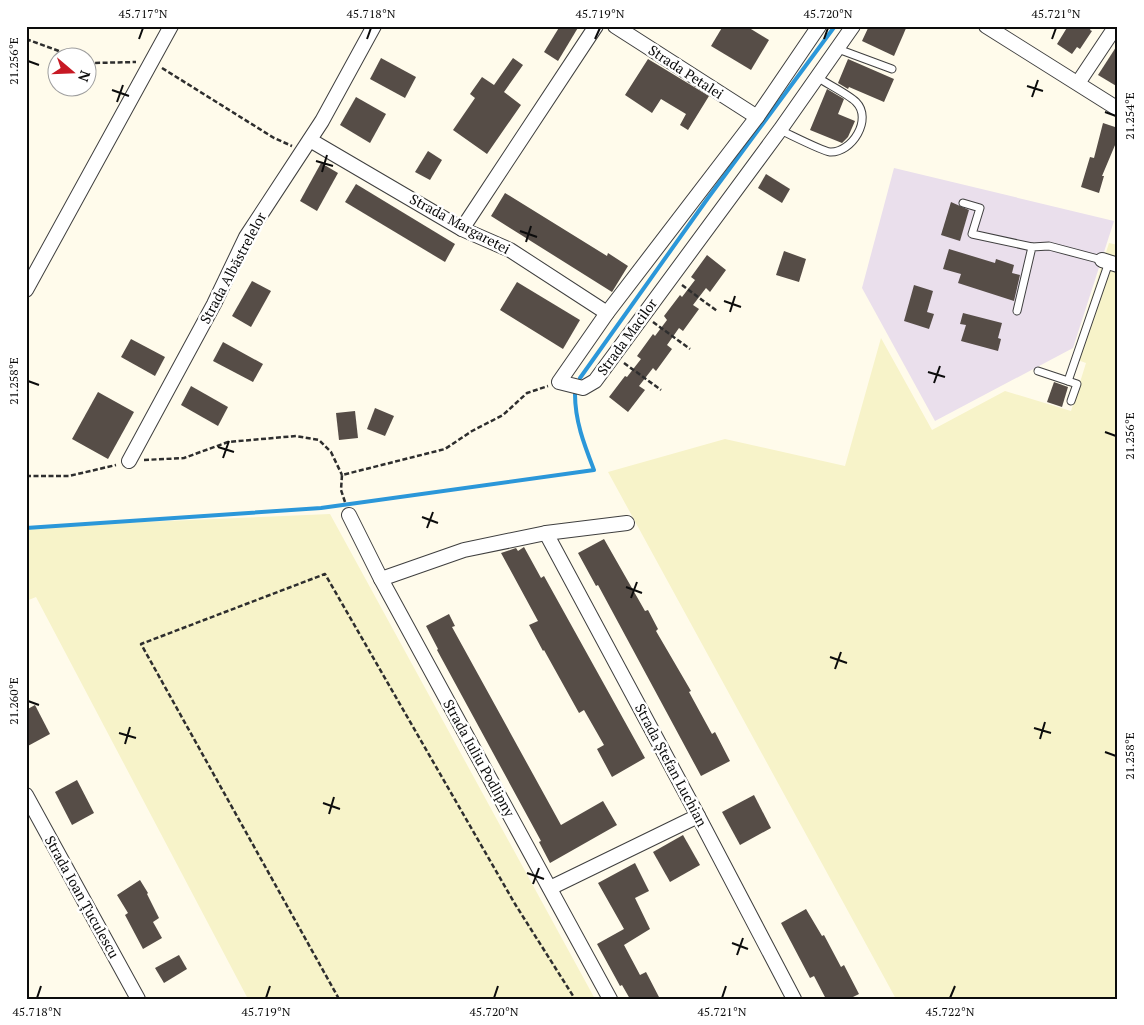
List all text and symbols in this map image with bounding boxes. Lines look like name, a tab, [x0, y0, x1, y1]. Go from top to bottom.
text: 45.717°N	[118, 6, 168, 21]
text: 45.718°N	[346, 6, 396, 21]
text: 45.719°N	[575, 6, 625, 21]
text: 45.720°N	[803, 6, 853, 21]
text: 45.721°N	[1031, 6, 1081, 21]
text: 21.256°E	[6, 37, 21, 85]
street label: Strada Petalei	[645, 40, 728, 103]
north arrow	[48, 48, 98, 98]
text: N	[74, 68, 95, 85]
text: 21.254°E	[1122, 92, 1137, 140]
street label: Strada Margaretei	[407, 189, 514, 258]
street label: Strada Albăstrelelor	[195, 208, 270, 327]
street label: Strada Macilor	[592, 294, 661, 379]
text: 21.258°E	[6, 357, 21, 405]
text: 21.256°E	[1122, 412, 1137, 460]
text: 21.260°E	[6, 677, 21, 725]
street label: Strada Iuliu Podlipny	[439, 696, 520, 821]
street label: Strada Ștefan Luchian	[631, 700, 712, 830]
text: 21.258°E	[1122, 732, 1137, 780]
street label: Strada Ioan Țuculescu	[41, 832, 124, 962]
text: 45.718°N	[12, 1004, 62, 1019]
text: 45.719°N	[241, 1004, 291, 1019]
text: 45.720°N	[469, 1004, 519, 1019]
text: 45.721°N	[697, 1004, 747, 1019]
text: 45.722°N	[925, 1004, 975, 1019]

